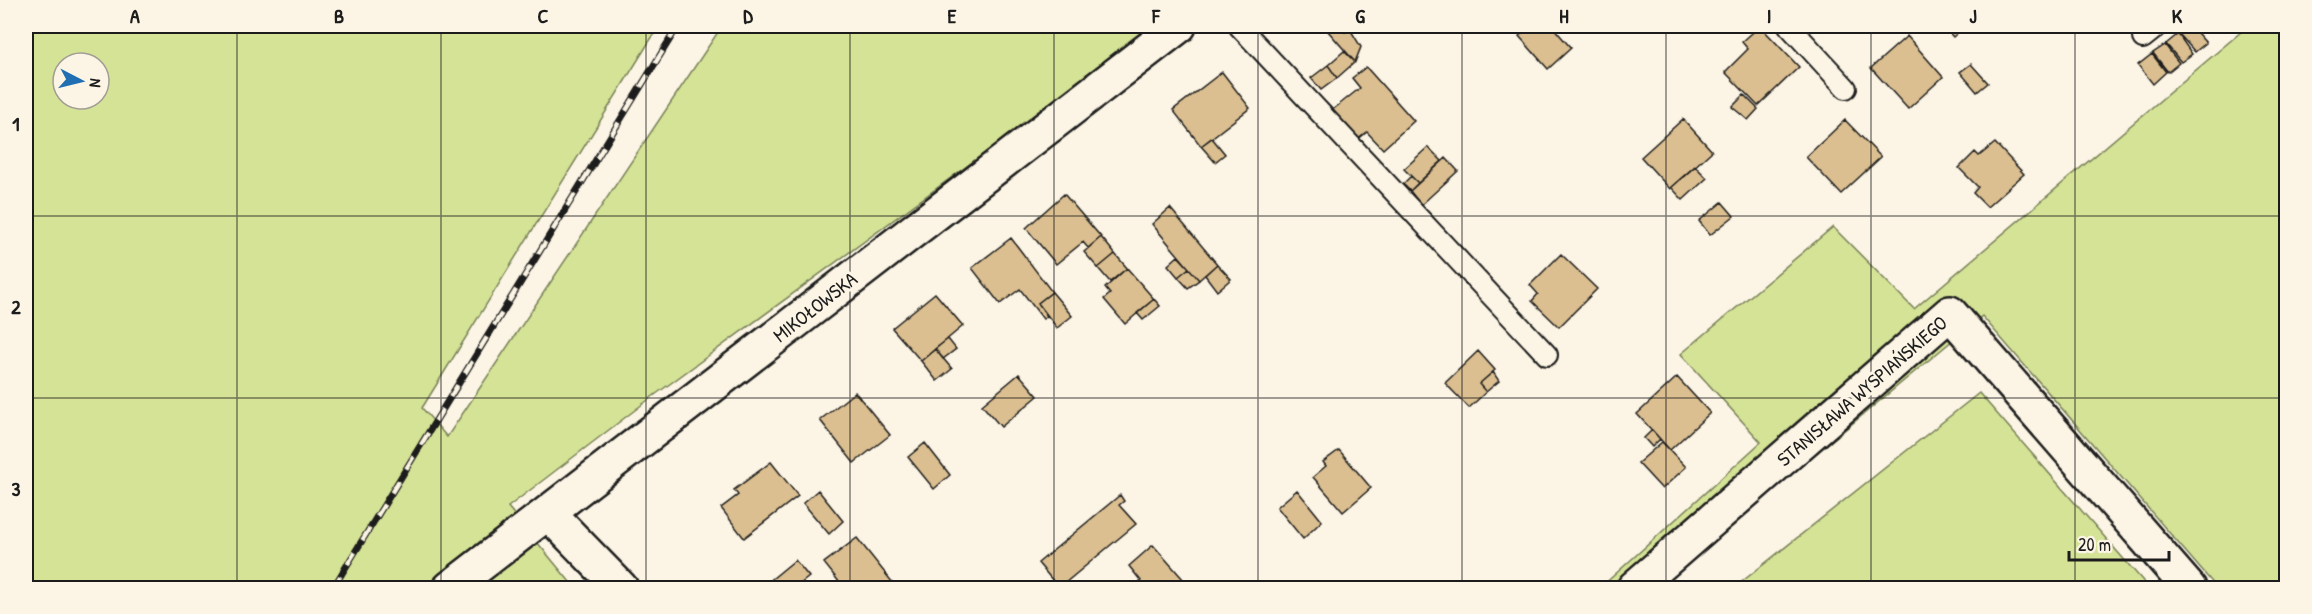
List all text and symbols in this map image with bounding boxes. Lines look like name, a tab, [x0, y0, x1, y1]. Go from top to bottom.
text: A	[130, 2, 140, 29]
text: B	[334, 2, 344, 29]
text: C	[538, 2, 549, 29]
text: D	[743, 2, 753, 29]
text: E	[948, 2, 957, 29]
text: F	[1151, 2, 1161, 29]
text: G	[1355, 2, 1365, 29]
text: H	[1559, 2, 1569, 29]
text: I	[1767, 2, 1771, 29]
text: J	[1969, 2, 1977, 29]
text: K	[2172, 2, 2183, 29]
north arrow	[51, 51, 111, 111]
text: N	[84, 77, 107, 89]
text: 1	[12, 110, 20, 137]
street label: MIKOŁOWSKA	[767, 265, 863, 348]
text: 2	[11, 293, 21, 320]
street label: STANISŁAWA WYSPIAŃSKIEGO	[1771, 309, 1953, 472]
text: 3	[12, 475, 21, 502]
scale bar	[2069, 524, 2170, 562]
text: 20 m	[2078, 532, 2111, 557]

